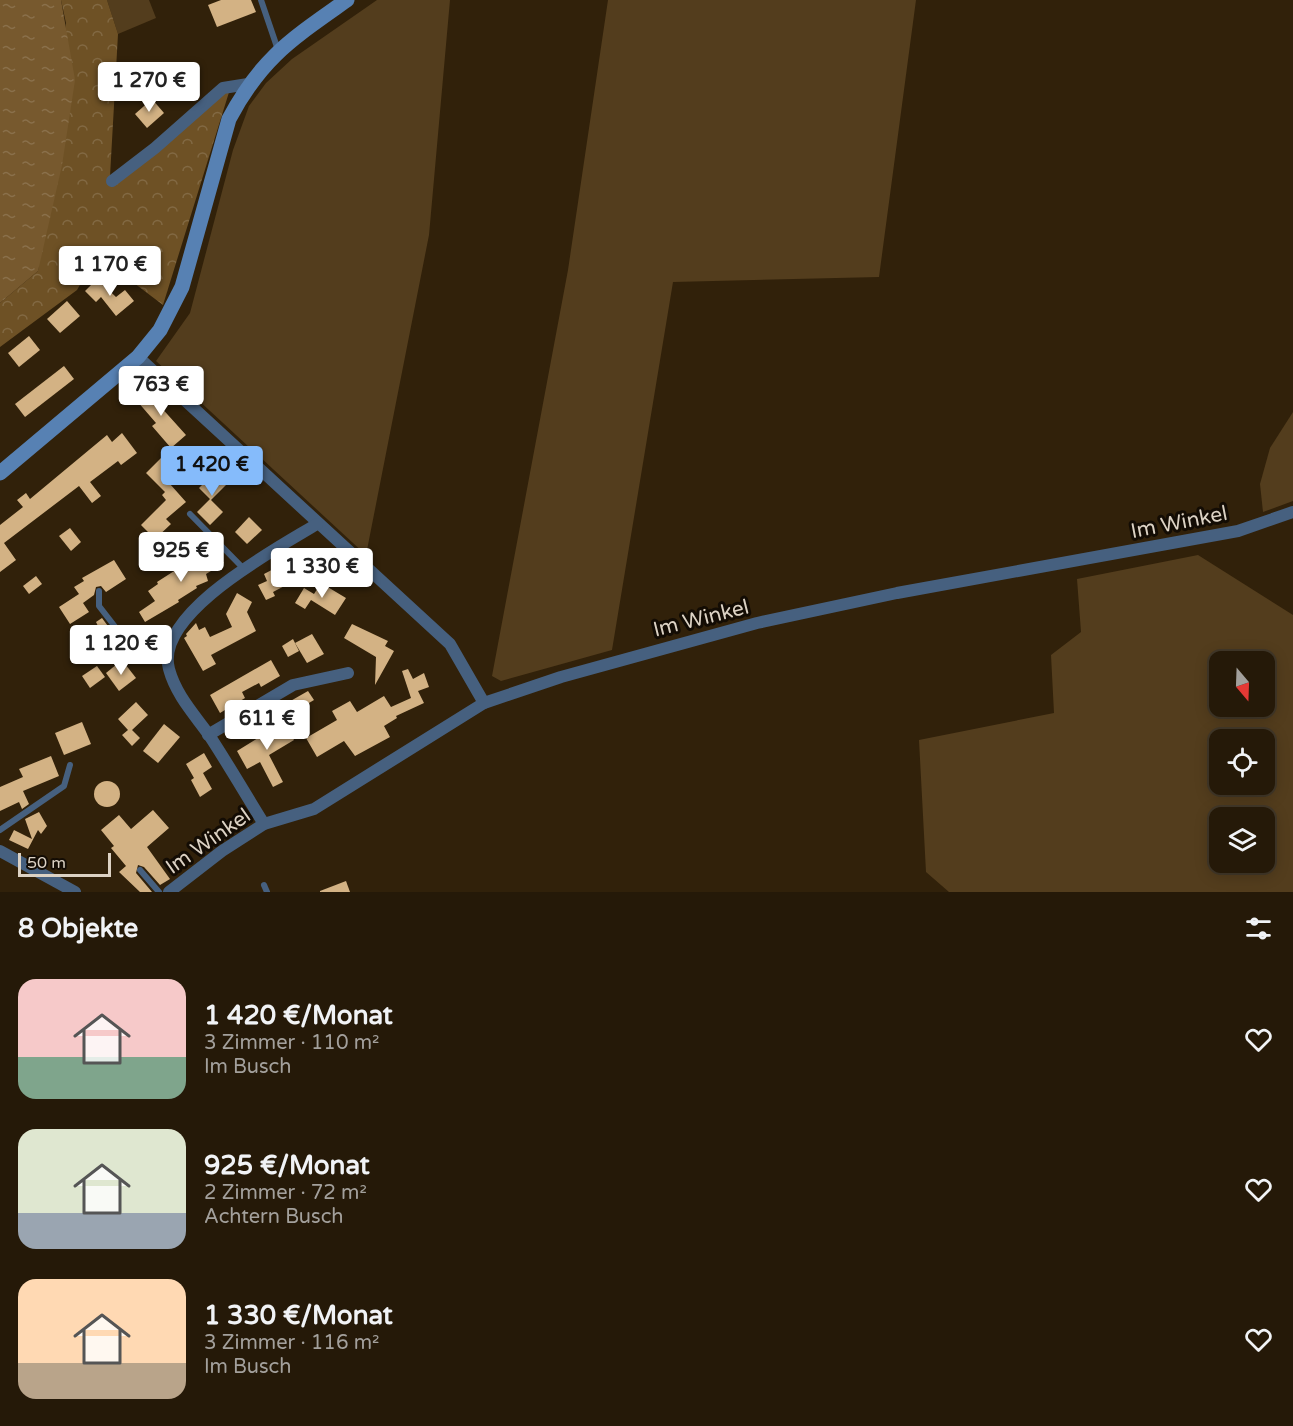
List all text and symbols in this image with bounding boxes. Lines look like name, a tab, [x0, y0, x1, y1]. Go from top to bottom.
pin: 1 270 €	[94, 62, 204, 113]
text: 1 270 €	[112, 69, 186, 93]
pin: 1 170 €	[55, 246, 165, 297]
text: 1 170 €	[73, 253, 147, 277]
pin: 763 €	[119, 366, 203, 417]
text: 763 €	[133, 373, 189, 397]
pin: 1 420 €	[157, 446, 267, 497]
text: 1 420 €	[175, 453, 249, 477]
street label: Im Winkel	[1129, 501, 1230, 544]
pin: 925 €	[139, 532, 223, 583]
text: 925 €	[153, 539, 209, 563]
pin: 1 330 €	[267, 548, 377, 599]
text: 1 330 €	[285, 555, 359, 579]
street label: Im Winkel	[651, 595, 752, 642]
pin: 1 120 €	[66, 625, 176, 676]
text: 1 120 €	[84, 632, 158, 656]
north arrow	[1209, 651, 1275, 717]
map controls	[1209, 651, 1275, 873]
pin: 611 €	[225, 700, 309, 751]
text: 611 €	[239, 707, 295, 731]
button: locate	[1209, 729, 1275, 795]
street label: Im Winkel	[161, 803, 256, 880]
button: layers	[1209, 807, 1275, 873]
scale bar	[18, 850, 111, 878]
text: 50 m	[27, 853, 66, 873]
icon: filters	[1242, 912, 1275, 945]
text: 8 Objekte	[18, 913, 138, 944]
text: 1 420 €/Monat	[204, 1000, 393, 1031]
icon: home	[66, 1003, 138, 1075]
icon: heart	[1242, 1023, 1275, 1056]
text: 3 Zimmer · 110 m²	[204, 1031, 379, 1055]
text: Im Busch	[204, 1055, 291, 1079]
text: 925 €/Monat	[204, 1150, 370, 1181]
icon: home	[66, 1153, 138, 1225]
icon: heart	[1242, 1173, 1275, 1206]
text: 2 Zimmer · 72 m²	[204, 1181, 367, 1205]
text: Achtern Busch	[204, 1205, 343, 1229]
text: 1 330 €/Monat	[204, 1300, 393, 1331]
icon: home	[66, 1303, 138, 1375]
icon: heart	[1242, 1323, 1275, 1356]
text: 3 Zimmer · 116 m²	[204, 1331, 379, 1355]
text: Im Busch	[204, 1355, 291, 1379]

